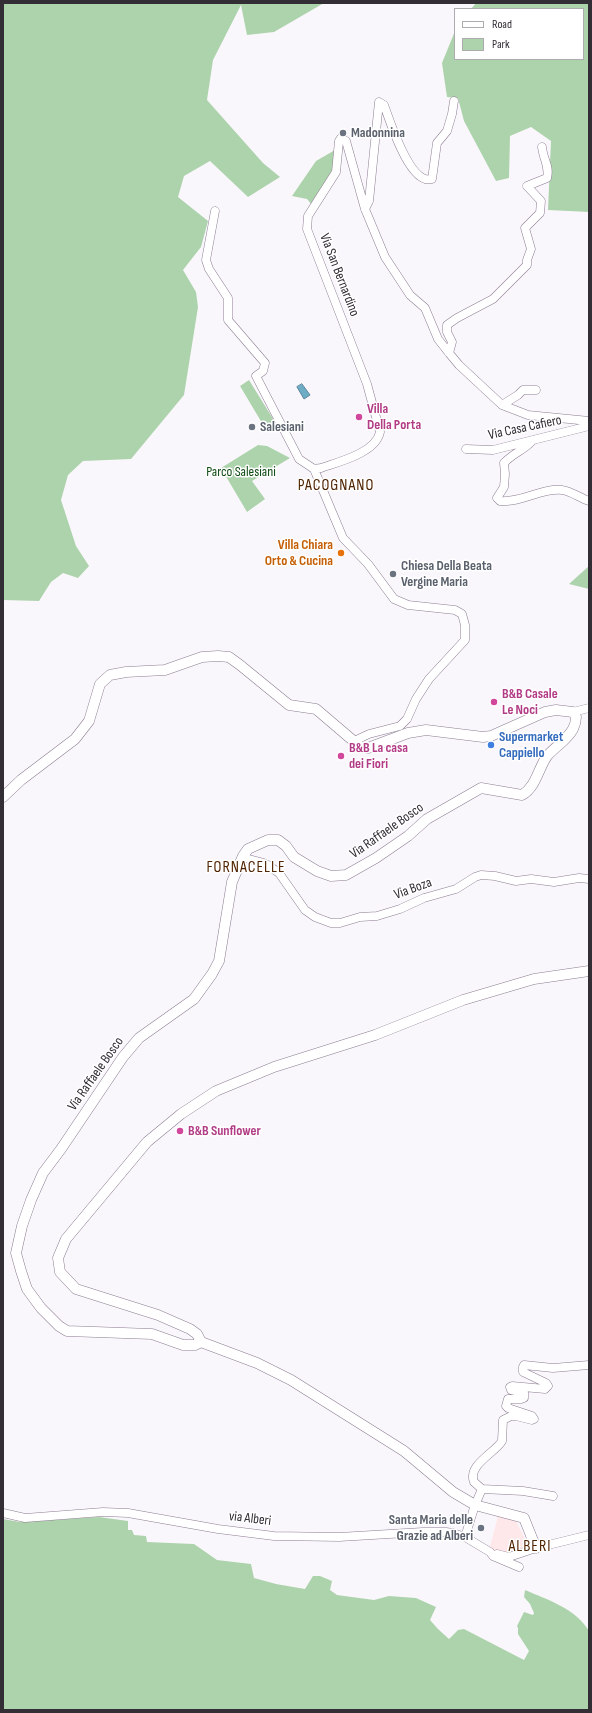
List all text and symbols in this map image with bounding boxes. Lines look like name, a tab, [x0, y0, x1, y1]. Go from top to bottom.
legend	[454, 8, 584, 60]
text: Road	[492, 17, 512, 32]
text: Park	[492, 37, 510, 52]
place label: Madonnina	[351, 125, 405, 141]
marker: Madonnina	[338, 128, 348, 138]
street label: Via San Bernardino	[315, 231, 363, 319]
place label: Villa Della Porta	[367, 401, 421, 434]
marker: Villa Della Porta	[354, 412, 364, 422]
street label: Via Casa Cafiero	[487, 412, 563, 444]
place label: Salesiani	[260, 419, 304, 435]
marker: Salesiani	[247, 422, 257, 432]
park label: Parco Salesiani	[206, 464, 276, 480]
district label: PACOGNANO	[298, 476, 374, 496]
place label: Villa Chiara Orto & Cucina	[265, 537, 333, 570]
marker: Villa Chiara Orto & Cucina	[336, 548, 346, 558]
place label: Chiesa Della Beata Vergine Maria	[401, 558, 492, 590]
marker: Chiesa Della Beata Vergine Maria	[388, 569, 398, 579]
place label: B&B Casale Le Noci	[502, 686, 558, 718]
marker: B&B Casale Le Noci	[489, 697, 499, 707]
place label: Supermarket Cappiello	[499, 729, 563, 762]
place label: B&B La casa dei Fiori	[349, 740, 408, 772]
marker: Supermarket Cappiello	[486, 740, 496, 750]
marker: B&B La casa dei Fiori	[336, 751, 346, 761]
street label: Via Raffaele Bosco	[347, 799, 427, 863]
district label: FORNACELLE	[206, 858, 286, 878]
street label: Via Boza	[392, 874, 434, 904]
street label: Via Raffaele Bosco	[64, 1034, 128, 1114]
place label: B&B Sunflower	[188, 1123, 261, 1139]
marker: B&B Sunflower	[175, 1126, 185, 1136]
street label: via Alberi	[228, 1508, 272, 1530]
place label: Santa Maria delle Grazie ad Alberi	[389, 1512, 473, 1544]
marker: Santa Maria delle Grazie ad Alberi	[476, 1523, 486, 1533]
district label: ALBERI	[508, 1537, 552, 1557]

